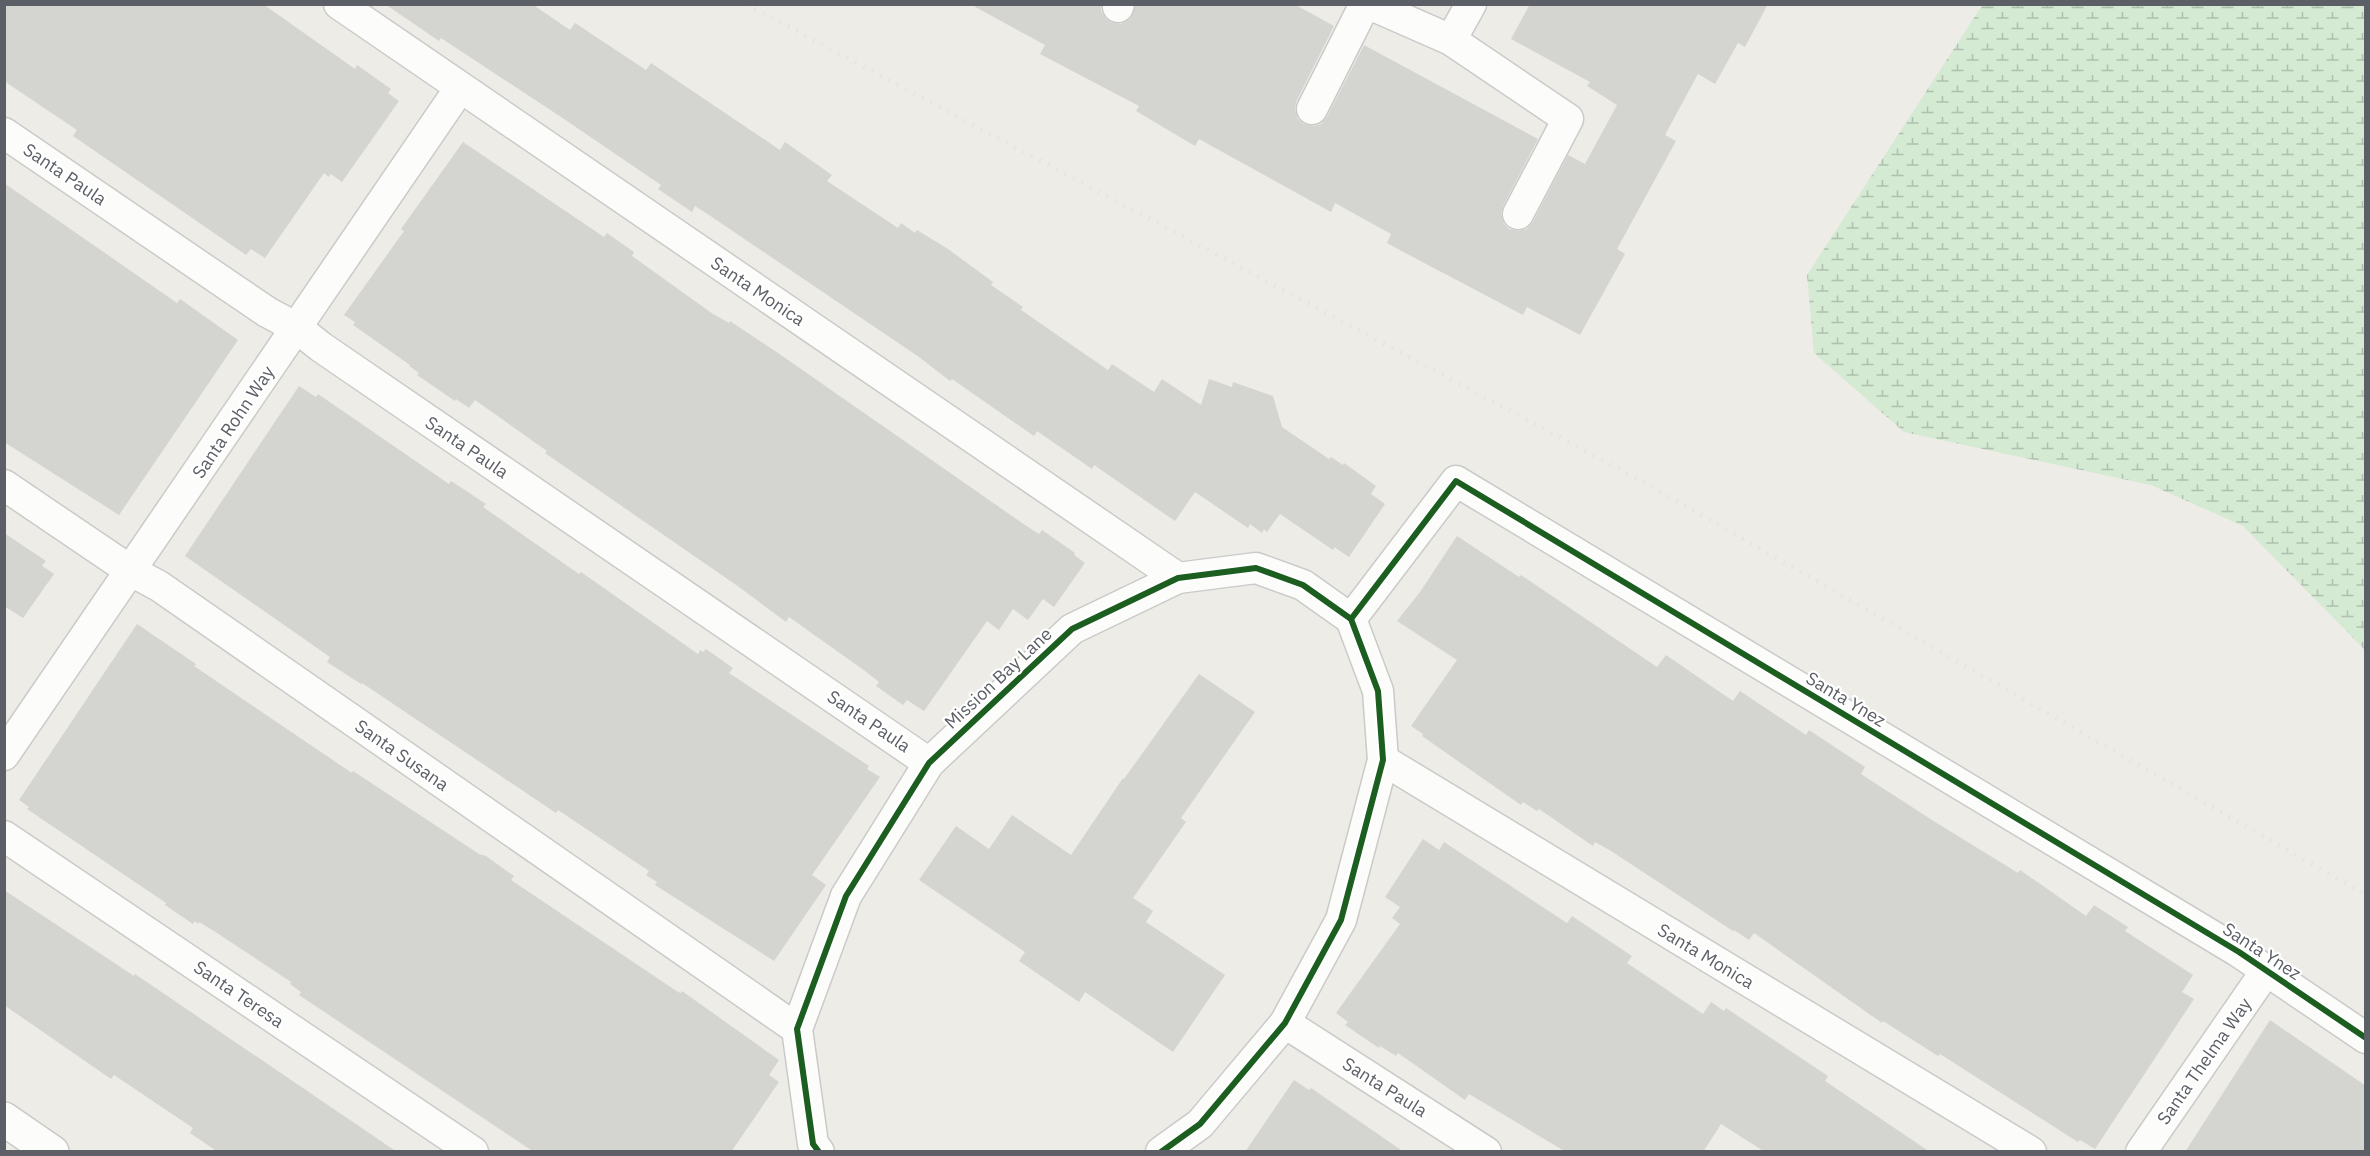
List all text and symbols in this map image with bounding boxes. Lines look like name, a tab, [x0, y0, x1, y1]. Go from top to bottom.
street label: Santa Paula	[19, 138, 111, 210]
street label: Santa Monica	[707, 251, 810, 331]
street label: Santa Rohn Way	[187, 361, 279, 483]
street label: Santa Paula	[421, 411, 513, 483]
street label: Mission Bay Lane	[939, 622, 1057, 734]
street label: Santa Ynez	[1802, 666, 1890, 732]
street label: Santa Paula	[823, 685, 915, 757]
street label: Santa Susana	[351, 714, 454, 796]
street label: Santa Ynez	[2219, 917, 2305, 985]
street label: Santa Monica	[1654, 918, 1759, 994]
street label: Santa Teresa	[189, 955, 289, 1033]
street label: Santa Thelma Way	[2152, 993, 2256, 1129]
street label: Santa Paula	[1338, 1052, 1432, 1122]

